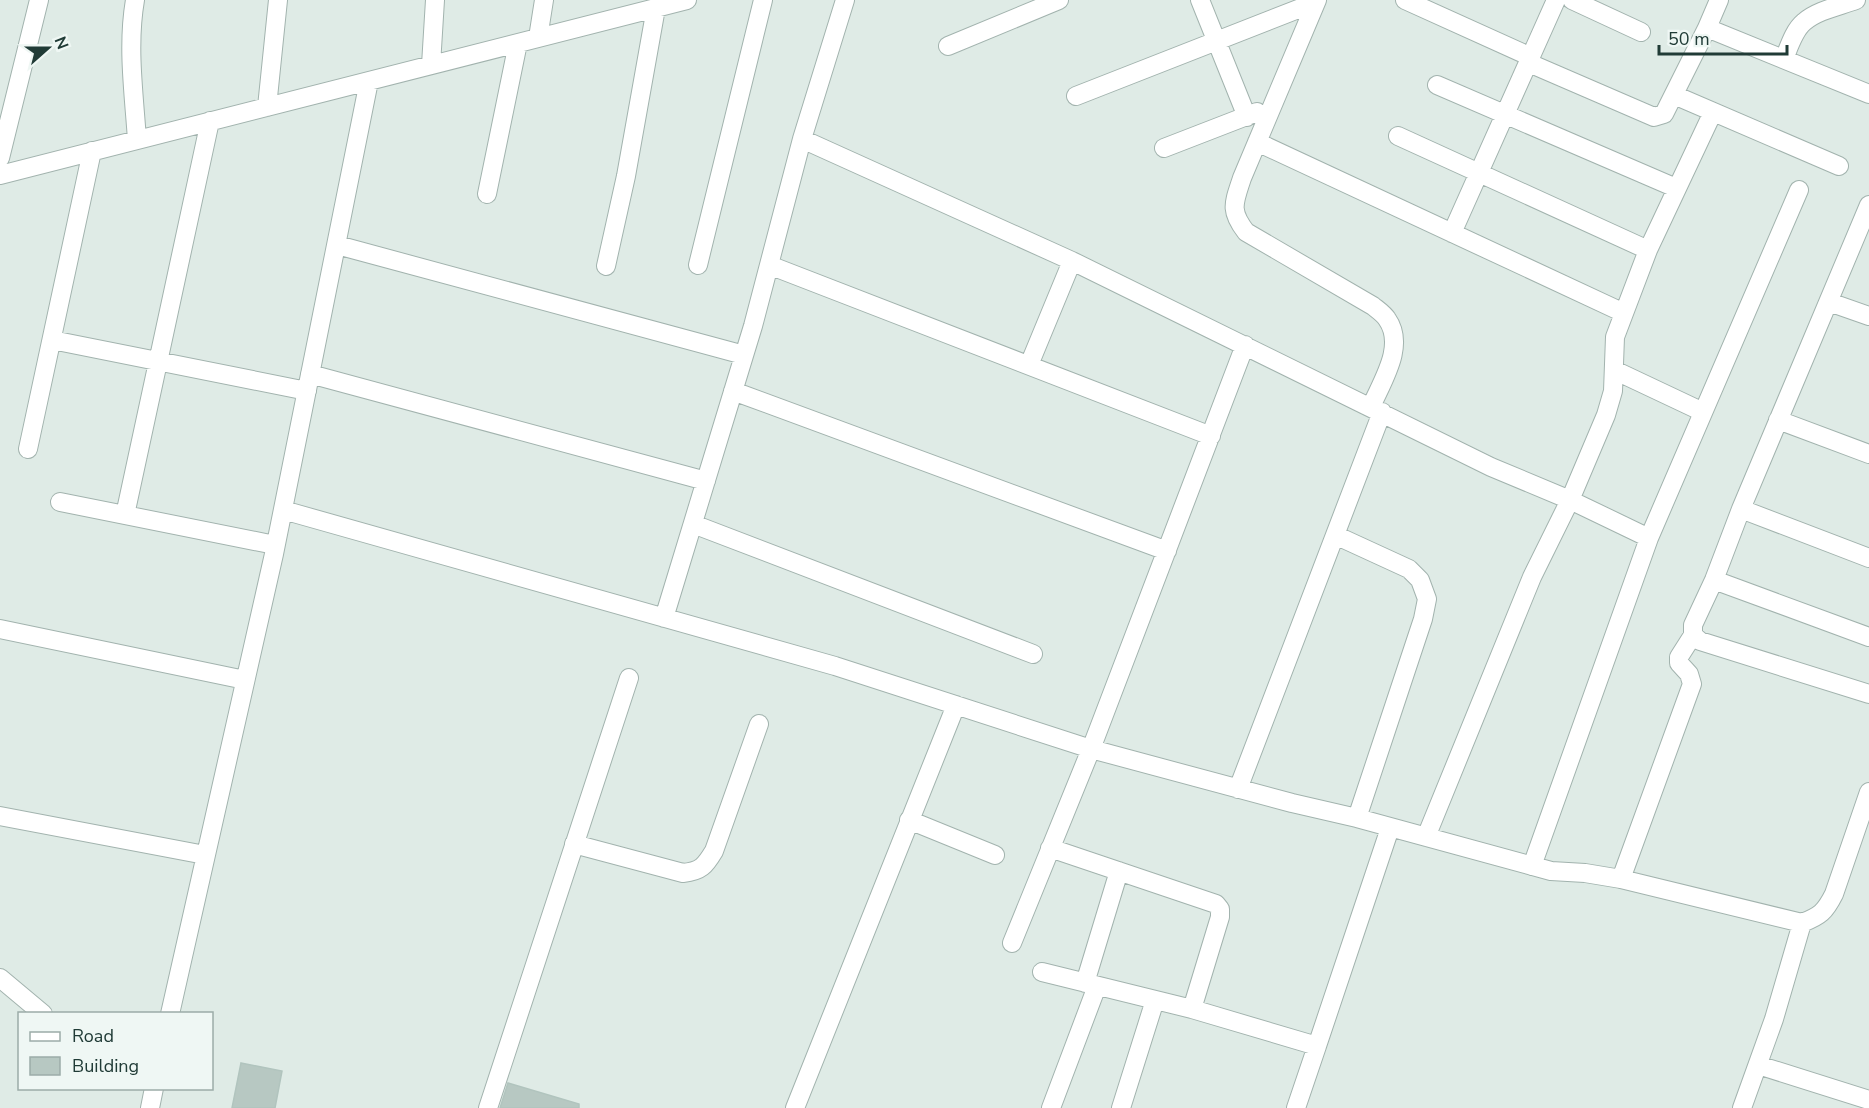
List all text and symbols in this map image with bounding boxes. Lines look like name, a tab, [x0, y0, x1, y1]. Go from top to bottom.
north arrow	[18, 18, 78, 78]
scale bar	[1659, 18, 1786, 56]
text: 50 m	[1668, 27, 1710, 51]
text: N	[49, 33, 73, 53]
legend	[18, 1012, 213, 1090]
text: Road	[72, 1024, 114, 1048]
text: Building	[72, 1054, 139, 1078]

